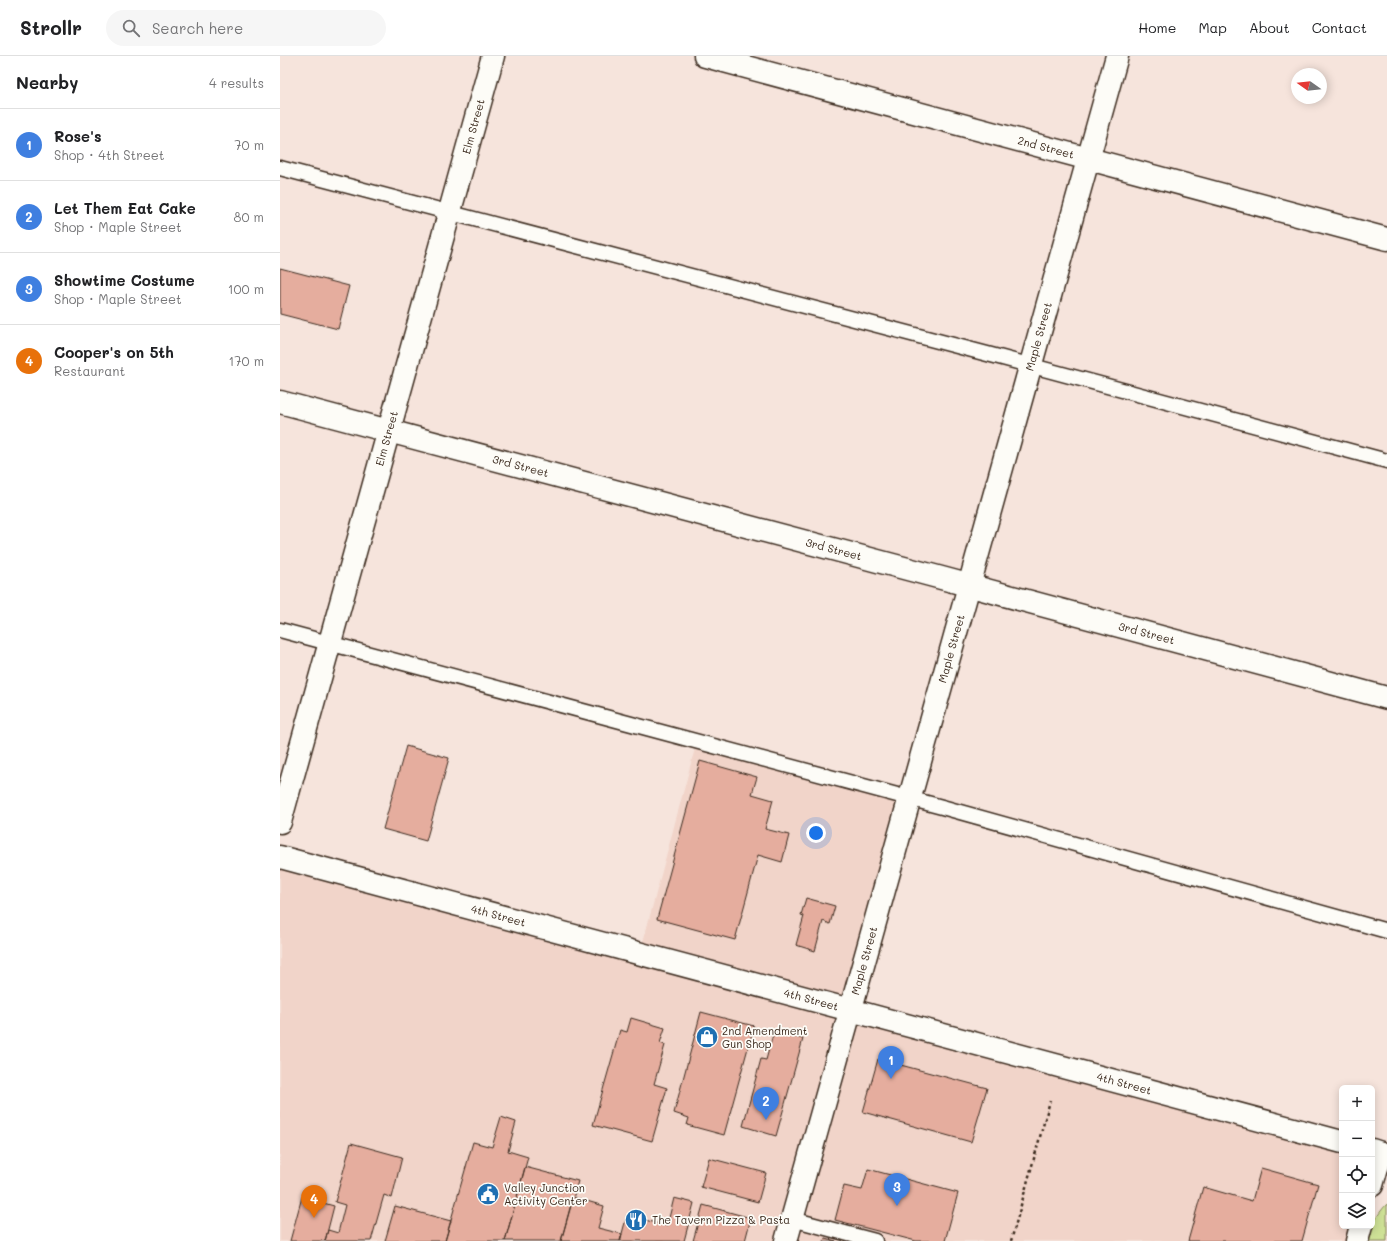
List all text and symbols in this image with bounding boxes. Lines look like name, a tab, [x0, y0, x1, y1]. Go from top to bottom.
search box	[106, 10, 386, 46]
text: Strollr	[20, 15, 82, 40]
icon: search	[120, 17, 142, 39]
text: Search here	[152, 18, 243, 38]
text: Home	[1138, 18, 1176, 37]
text: Map	[1198, 18, 1227, 37]
text: About	[1249, 18, 1290, 37]
text: Contact	[1312, 18, 1367, 37]
north arrow	[1291, 68, 1327, 104]
text: Nearby	[16, 71, 78, 93]
text: 4 results	[209, 74, 264, 91]
street label: Elm Street	[458, 97, 488, 155]
text: Rose's	[54, 126, 102, 146]
street label: 2nd Street	[1016, 132, 1076, 162]
text: 1	[26, 136, 32, 153]
text: 70 m	[234, 136, 264, 153]
text: Shop · 4th Street	[54, 146, 165, 163]
text: Let Them Eat Cake	[54, 198, 196, 218]
text: 2	[25, 208, 33, 225]
text: 80 m	[234, 208, 264, 225]
text: Shop · Maple Street	[54, 218, 182, 235]
text: Showtime Costume	[54, 270, 195, 290]
text: 3	[25, 280, 33, 297]
text: 100 m	[228, 280, 264, 297]
text: Shop · Maple Street	[54, 290, 182, 307]
street label: Maple Street	[1021, 300, 1055, 372]
text: Cooper's on 5th	[54, 342, 174, 362]
text: 4	[25, 352, 33, 369]
text: 170 m	[228, 352, 264, 369]
text: Restaurant	[54, 362, 125, 379]
street label: Elm Street	[371, 409, 401, 468]
street label: 3rd Street	[491, 451, 551, 480]
street label: 3rd Street	[804, 534, 864, 564]
street label: Maple Street	[934, 612, 968, 685]
street label: 3rd Street	[1117, 618, 1177, 648]
your location	[806, 823, 826, 843]
street label: 4th Street	[469, 901, 528, 930]
street label: Maple Street	[847, 924, 881, 997]
street label: 4th Street	[782, 985, 841, 1014]
place label: 2nd Amendment Gun Shop	[722, 1023, 808, 1051]
shop icon: 2nd Amendment Gun Shop	[694, 1024, 720, 1050]
pin: 1	[878, 1046, 904, 1079]
street label: 4th Street	[1095, 1069, 1153, 1098]
map controls	[1339, 1085, 1375, 1229]
button: +	[1339, 1085, 1375, 1121]
pin: 2	[753, 1087, 779, 1120]
button: −	[1339, 1121, 1375, 1157]
button: locate	[1339, 1157, 1375, 1193]
pin: 3	[884, 1173, 910, 1206]
place label: Valley Junction Activity Center	[504, 1180, 588, 1208]
public building icon: Valley Junction Activity Center	[475, 1181, 501, 1207]
pin: 4	[301, 1185, 327, 1218]
button: layers	[1339, 1193, 1375, 1229]
restaurant icon: The Tavern Pizza & Pasta	[623, 1207, 649, 1233]
place label: The Tavern Pizza & Pasta	[652, 1212, 790, 1227]

